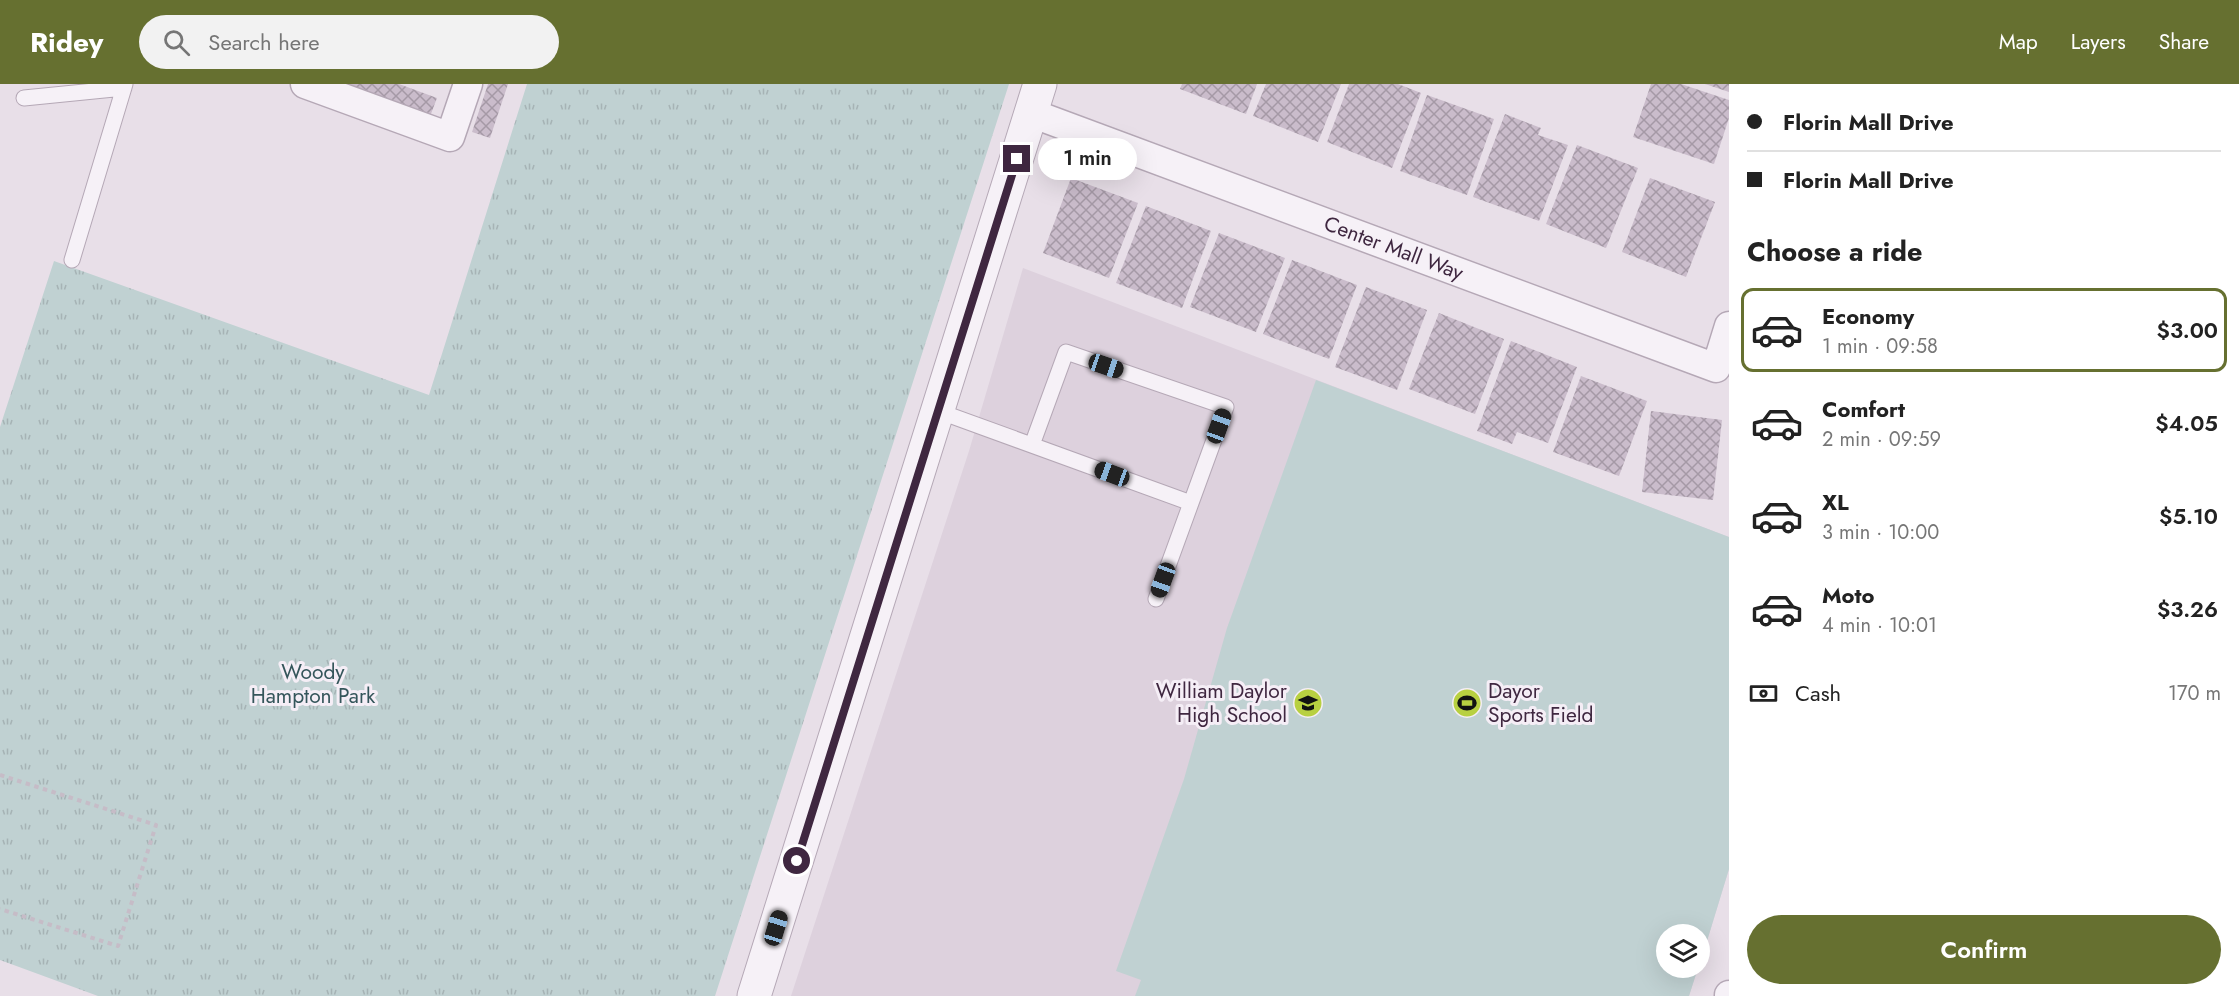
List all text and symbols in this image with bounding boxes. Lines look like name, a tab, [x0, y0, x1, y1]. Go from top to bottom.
search box	[139, 15, 559, 69]
text: Ridey	[30, 22, 103, 63]
icon: search	[160, 26, 193, 59]
text: Search here	[208, 26, 320, 58]
text: Map	[1999, 27, 2038, 57]
text: Layers	[2071, 27, 2126, 57]
text: Share	[2159, 27, 2209, 57]
text: Florin Mall Drive	[1783, 106, 1954, 138]
callout: 1 min	[1038, 138, 1137, 180]
text: 1 min	[1063, 144, 1112, 173]
route end	[1003, 145, 1030, 172]
text: Florin Mall Drive	[1783, 164, 1954, 196]
street label: Center Mall Way	[1320, 208, 1468, 288]
text: Choose a ride	[1747, 232, 1922, 271]
text: Economy	[1822, 300, 1914, 332]
icon: car	[1750, 303, 1804, 357]
text: $3.00	[2157, 314, 2218, 346]
text: 1 min · 09:58	[1822, 332, 1938, 361]
car	[1086, 352, 1126, 380]
text: Comfort	[1822, 393, 1905, 425]
icon: car	[1750, 396, 1804, 450]
car	[1204, 406, 1234, 446]
text: $4.05	[2155, 407, 2218, 439]
text: 2 min · 09:59	[1822, 425, 1941, 454]
car	[1092, 459, 1132, 489]
text: XL	[1822, 486, 1849, 518]
icon: car	[1750, 489, 1804, 543]
text: $5.10	[2159, 500, 2218, 532]
text: 3 min · 10:00	[1822, 518, 1939, 547]
car	[1148, 560, 1178, 600]
text: Moto	[1822, 579, 1875, 611]
icon: car	[1750, 582, 1804, 636]
text: $3.26	[2157, 593, 2218, 625]
text: 4 min · 10:01	[1822, 611, 1937, 640]
park label: Woody Hampton Park	[251, 657, 376, 711]
place label: William Daylor High School	[1156, 676, 1288, 730]
place label: Dayor Sports Field	[1488, 676, 1594, 730]
icon: cash	[1747, 677, 1780, 710]
text: Cash	[1795, 677, 1841, 709]
text: 170 m	[2168, 679, 2221, 708]
school or university icon: William Daylor High School	[1292, 687, 1324, 719]
sports icon: Dayor Sports Field	[1451, 687, 1483, 719]
route start	[783, 847, 810, 874]
car	[762, 908, 790, 948]
button: Confirm	[1747, 915, 2221, 984]
map controls	[1656, 924, 1710, 978]
button: layers	[1656, 924, 1710, 978]

